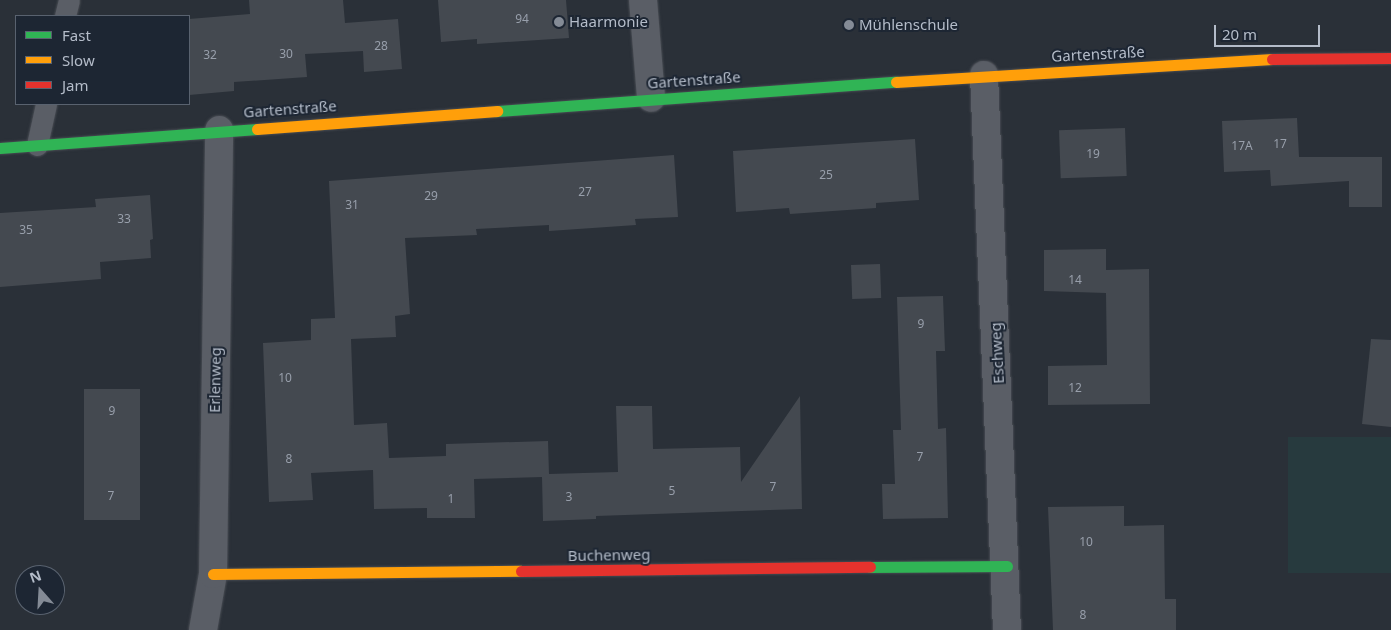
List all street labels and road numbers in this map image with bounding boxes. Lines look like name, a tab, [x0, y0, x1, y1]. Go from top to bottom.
street label: Gartenstraße	[1051, 43, 1145, 65]
street label: Gartenstraße	[647, 68, 741, 92]
street label: Gartenstraße	[243, 97, 337, 121]
street label: Eschweg	[986, 322, 1008, 384]
street label: Erlenweg	[205, 347, 225, 413]
street label: Buchenweg	[568, 545, 650, 565]

